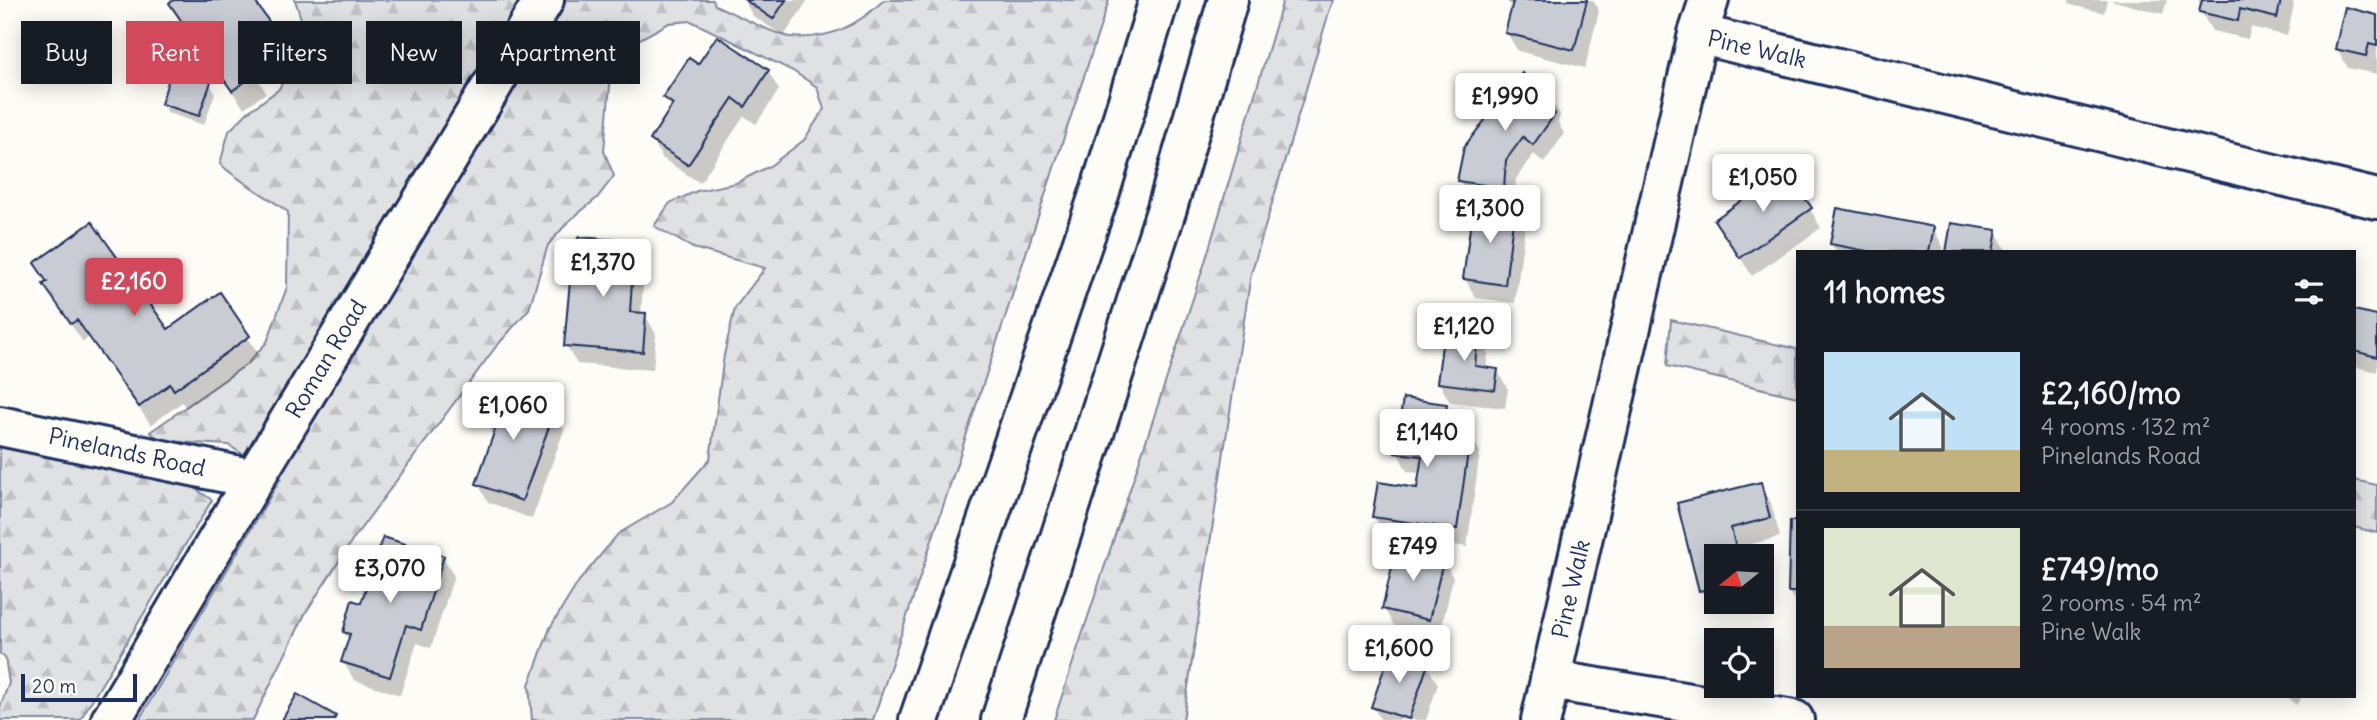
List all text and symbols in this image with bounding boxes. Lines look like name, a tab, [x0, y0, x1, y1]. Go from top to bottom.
chip: Buy	[21, 21, 112, 84]
chip: Rent	[126, 21, 224, 84]
chip: Filters	[238, 21, 352, 84]
chip: New	[366, 21, 462, 84]
chip: Apartment	[476, 21, 640, 84]
street label: Pine Walk	[1705, 23, 1809, 74]
pin: £1,990	[1448, 74, 1562, 133]
text: £1,990	[1471, 81, 1539, 110]
pin: £1,050	[1706, 154, 1820, 214]
text: £1,050	[1728, 162, 1798, 191]
pin: £1,300	[1433, 186, 1547, 245]
text: £1,300	[1455, 193, 1525, 222]
pin: £1,370	[546, 240, 660, 299]
text: £1,370	[570, 247, 636, 276]
pin: £2,160	[77, 258, 191, 318]
text: £2,160	[101, 266, 167, 295]
text: 11 homes	[1824, 273, 1945, 311]
icon: filters	[2290, 273, 2328, 311]
street label: Roman Road	[279, 294, 372, 423]
pin: £1,120	[1407, 304, 1521, 363]
text: £1,120	[1433, 311, 1495, 340]
text: £2,160/mo	[2041, 374, 2181, 412]
icon: home	[1880, 380, 1964, 464]
pin: £1,060	[456, 382, 570, 442]
text: £1,060	[478, 390, 548, 419]
pin: £1,140	[1370, 410, 1484, 469]
text: 4 rooms · 132 m²	[2041, 412, 2211, 441]
text: £1,140	[1396, 417, 1458, 446]
street label: Pinelands Road	[46, 421, 208, 482]
text: Pinelands Road	[2041, 441, 2201, 470]
pin: £749	[1372, 524, 1454, 583]
text: £749	[1388, 531, 1438, 560]
street label: Pine Walk	[1545, 537, 1596, 641]
north arrow	[1704, 544, 1774, 614]
map controls	[1704, 544, 1774, 698]
pin: £3,070	[333, 546, 447, 605]
text: £749/mo	[2041, 550, 2159, 588]
text: £3,070	[354, 553, 426, 582]
icon: home	[1880, 556, 1964, 640]
text: 2 rooms · 54 m²	[2041, 588, 2202, 617]
text: Pine Walk	[2041, 617, 2141, 646]
pin: £1,600	[1342, 626, 1456, 685]
button: locate	[1704, 628, 1774, 698]
text: £1,600	[1364, 633, 1434, 662]
scale bar	[21, 671, 136, 703]
text: 20 m	[32, 674, 76, 698]

